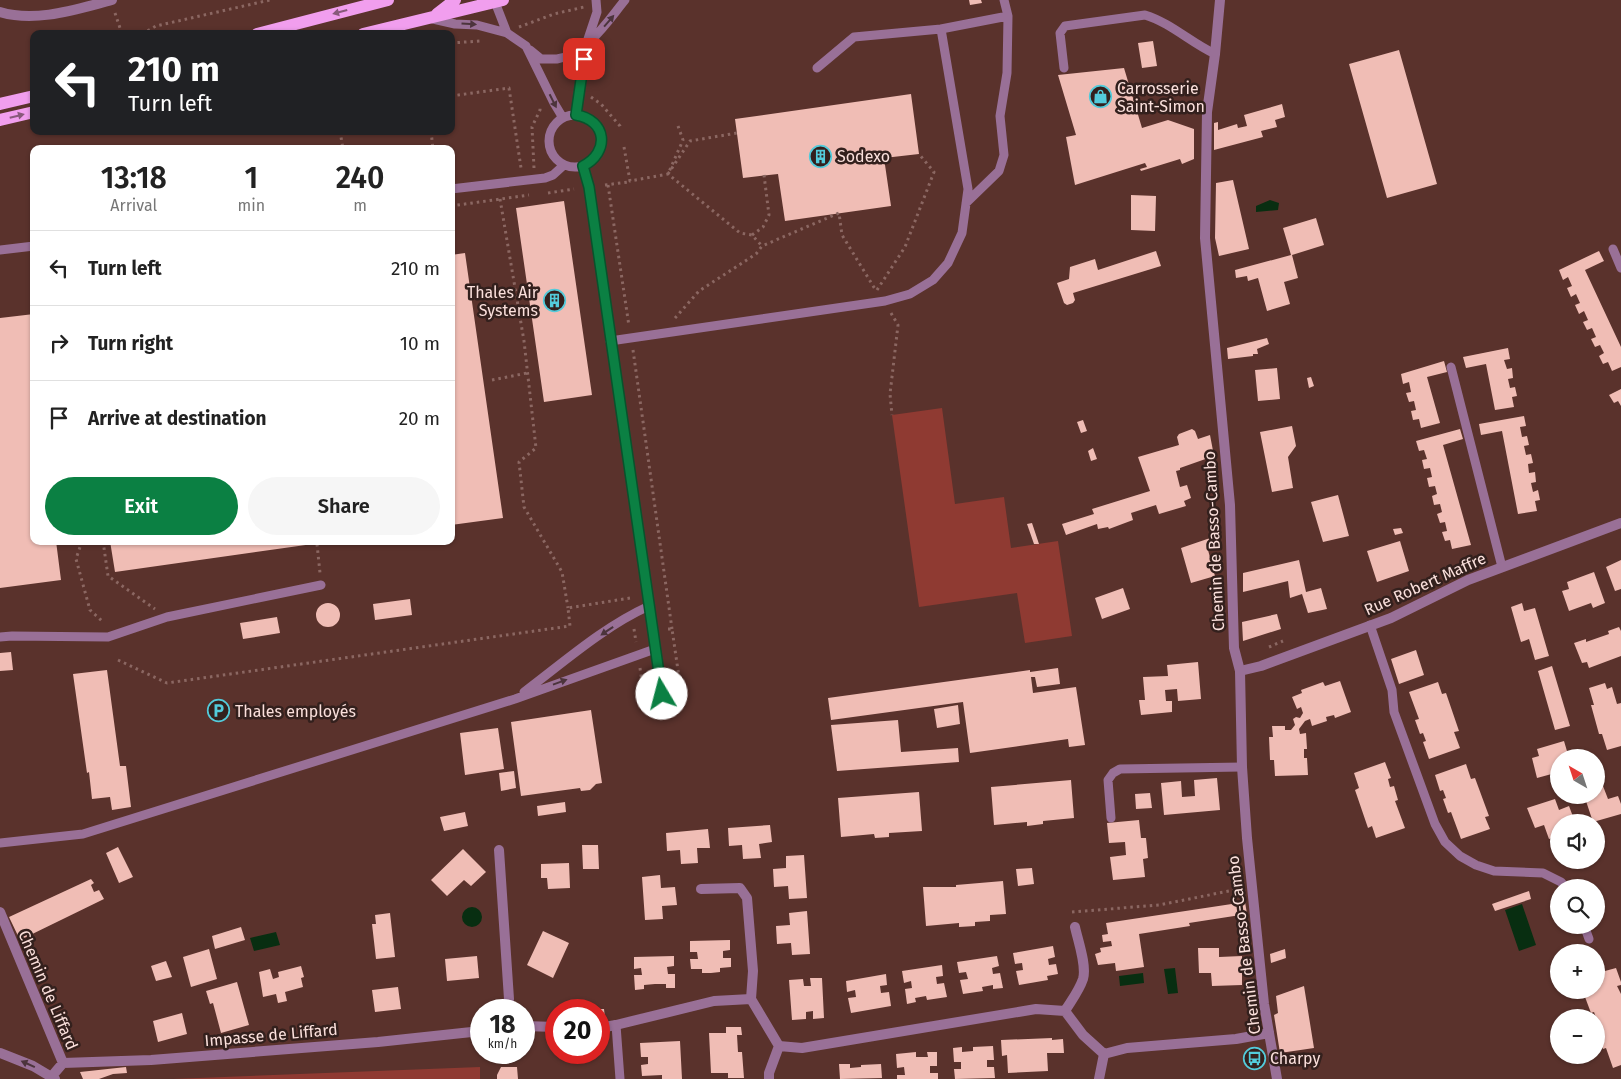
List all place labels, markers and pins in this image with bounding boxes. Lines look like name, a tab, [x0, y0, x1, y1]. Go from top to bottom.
pin	[563, 38, 605, 80]
place label: Carrosserie Saint-Simon	[1117, 79, 1205, 116]
shop icon: Carrosserie Saint-Simon	[1089, 85, 1113, 109]
building icon: Sodexo	[809, 144, 833, 168]
place label: Sodexo	[837, 147, 890, 166]
place label: Thales Air Systems	[467, 283, 539, 320]
building icon: Thales Air Systems	[542, 289, 566, 313]
parking icon: Thales employés	[207, 699, 231, 723]
place label: Thales employés	[235, 702, 356, 721]
bus stop icon: Charpy	[1242, 1046, 1266, 1070]
place label: Charpy	[1270, 1049, 1320, 1068]

